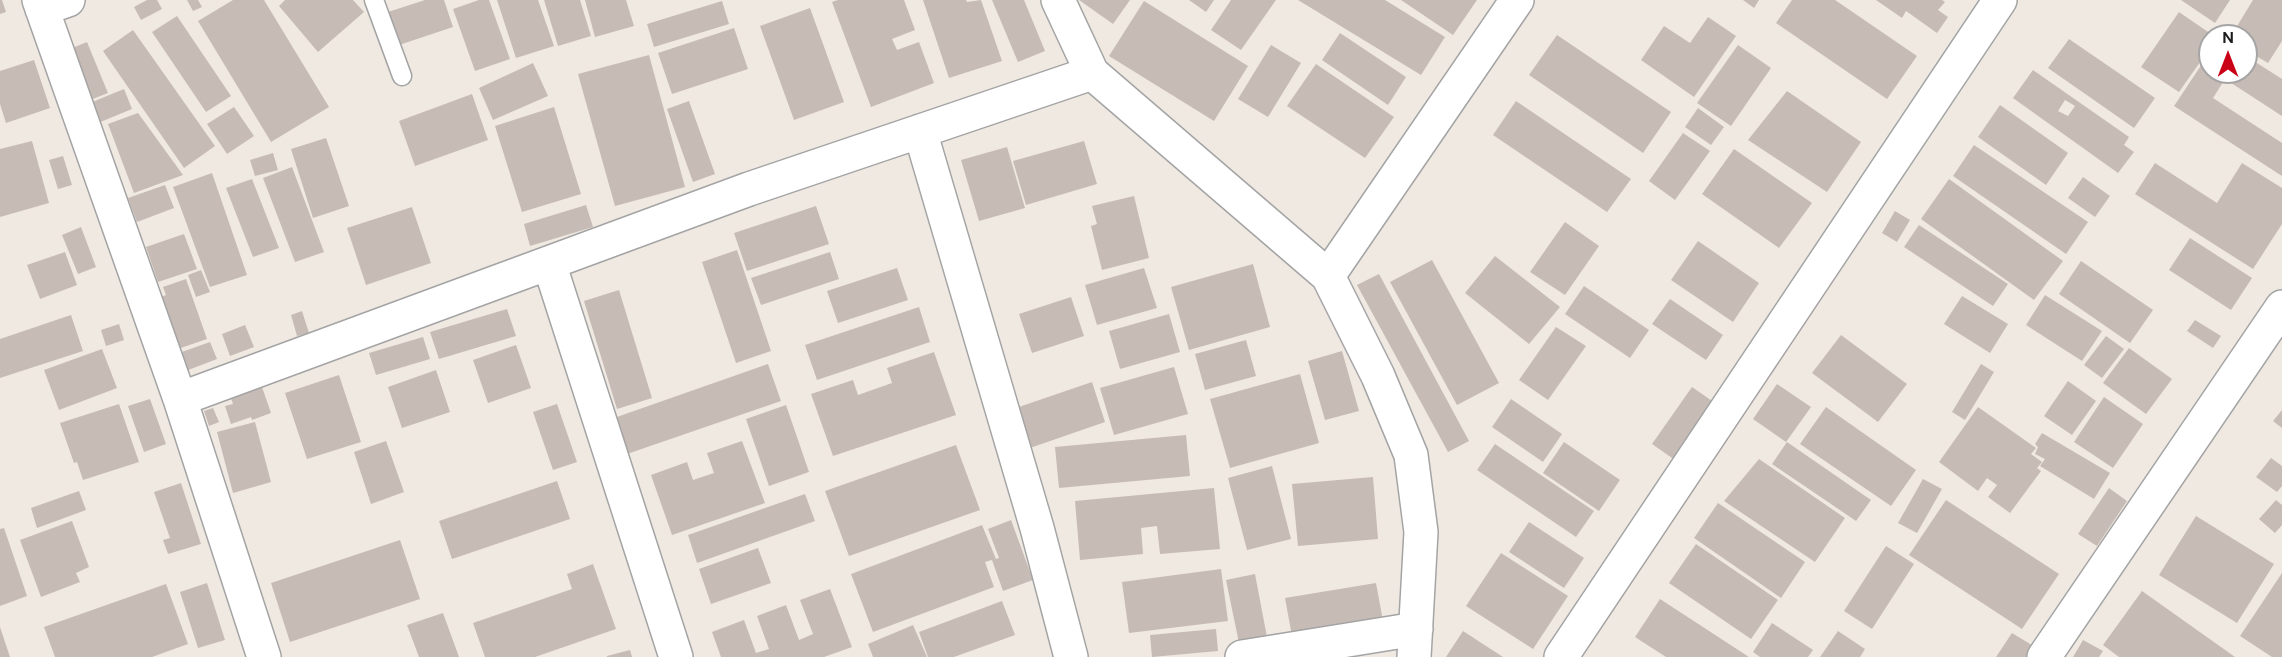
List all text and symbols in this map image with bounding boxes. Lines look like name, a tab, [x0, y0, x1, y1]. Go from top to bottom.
north arrow	[2198, 24, 2258, 84]
text: N	[2222, 27, 2234, 48]

